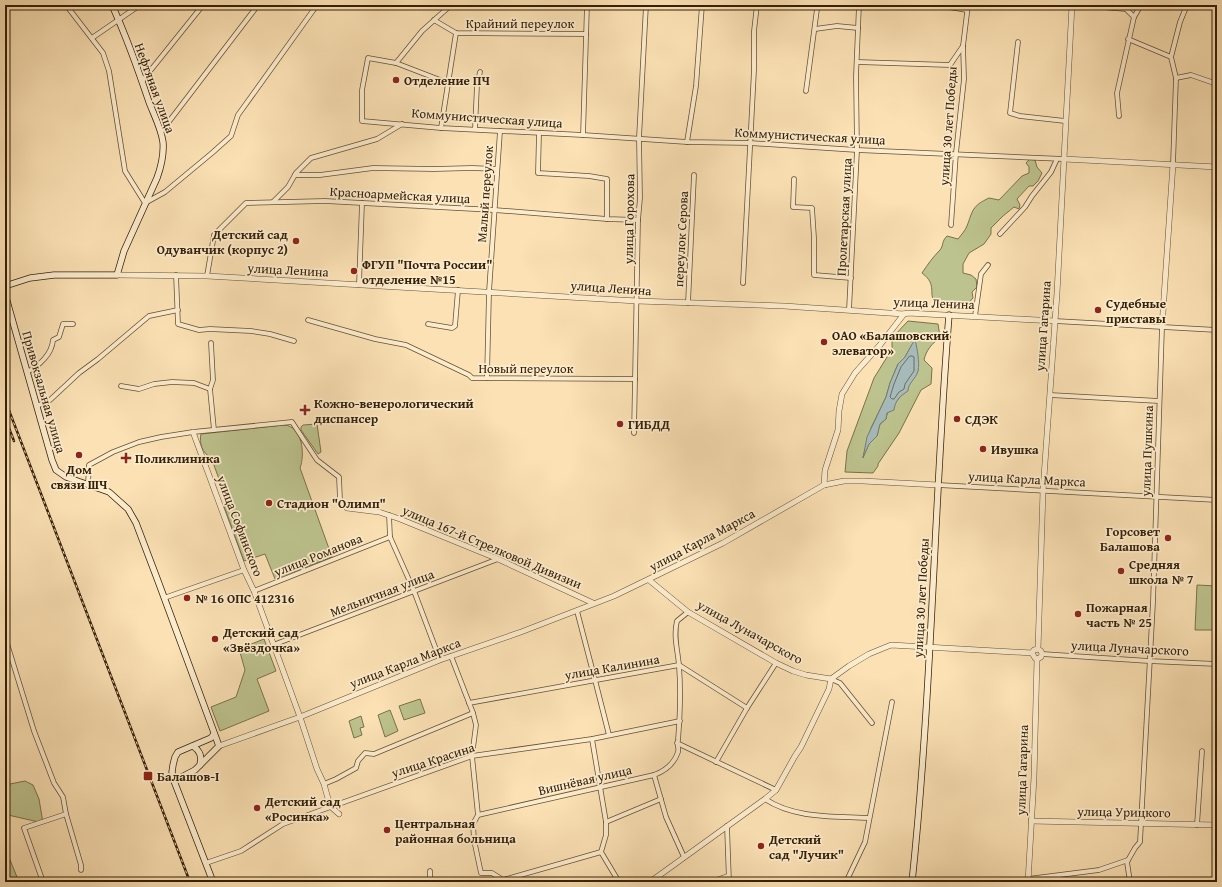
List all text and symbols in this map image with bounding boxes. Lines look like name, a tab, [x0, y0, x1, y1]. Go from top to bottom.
street label: Крайний переулок	[466, 14, 574, 33]
street label: Нефтяная улица	[130, 40, 180, 136]
street label: улица 30 лет Победы	[934, 66, 962, 187]
place label: Отделение ПЧ	[404, 71, 490, 90]
marker: Отделение ПЧ	[391, 75, 401, 85]
street label: Коммунистическая улица	[411, 103, 564, 133]
street label: Коммунистическая улица	[734, 123, 887, 149]
street label: Малый переулок	[472, 145, 498, 243]
street label: Пролетарская улица	[831, 157, 857, 276]
street label: улица Горохова	[619, 173, 639, 265]
street label: Красноармейская улица	[329, 182, 472, 208]
street label: переулок Серова	[669, 190, 693, 287]
place label: Детский сад Одуванчик (корпус 2)	[157, 225, 288, 259]
marker: Детский сад Одуванчик (корпус 2)	[291, 236, 301, 246]
place label: ФГУП "Почта России" отделение №15	[362, 255, 492, 289]
street label: улица Ленина	[246, 258, 330, 282]
marker: ФГУП "Почта России" отделение №15	[349, 266, 359, 276]
street label: улица Ленина	[569, 276, 653, 300]
street label: улица Гагарина	[1030, 279, 1056, 373]
street label: улица Ленина	[892, 292, 976, 314]
place label: Судебные приставы	[1106, 294, 1166, 328]
marker: Судебные приставы	[1093, 305, 1103, 315]
place label: ОАО «Балашовский элеватор»	[832, 326, 949, 360]
street label: Привокзальная улица	[17, 329, 71, 456]
marker: ОАО «Балашовский элеватор»	[819, 337, 829, 347]
street label: Новый переулок	[478, 359, 574, 378]
place label: Кожно-венерологический диспансер	[314, 394, 474, 428]
marker: Кожно-венерологический диспансер	[299, 404, 311, 416]
street label: улица Пушкина	[1136, 404, 1158, 498]
place label: СДЭК	[965, 410, 998, 429]
marker: СДЭК	[952, 414, 962, 424]
place label: ГИБДД	[628, 415, 670, 434]
marker: ГИБДД	[615, 419, 625, 429]
place label: Ивушка	[991, 440, 1039, 459]
marker: Ивушка	[978, 444, 988, 454]
place label: Поликлиника	[135, 449, 220, 468]
marker: Дом связи ШЧ	[74, 450, 84, 460]
marker: Поликлиника	[120, 452, 132, 464]
place label: Дом связи ШЧ	[51, 460, 107, 494]
street label: улица Карла Маркса	[967, 466, 1087, 492]
street label: улица Софинского	[212, 472, 268, 580]
place label: Стадион "Олимп"	[277, 494, 386, 513]
marker: Стадион "Олимп"	[264, 498, 274, 508]
street label: улица 167-й Стрелковой Дивизии	[398, 500, 585, 594]
street label: улица Карла Маркса	[645, 504, 759, 576]
place label: Горсовет Балашова	[1100, 522, 1160, 556]
street label: улица Романова	[270, 528, 366, 582]
marker: Горсовет Балашова	[1163, 533, 1173, 543]
street label: улица 30 лет Победы	[908, 538, 934, 659]
place label: Средняя школа № 7	[1129, 555, 1194, 589]
street label: Мельничная улица	[327, 564, 438, 622]
marker: Средняя школа № 7	[1116, 566, 1126, 576]
place label: № 16 ОПС 412316	[195, 589, 295, 608]
marker: № 16 ОПС 412316	[182, 593, 192, 603]
street label: улица Луначарского	[693, 595, 807, 669]
place label: Пожарная часть № 25	[1086, 598, 1152, 632]
marker: Пожарная часть № 25	[1073, 609, 1083, 619]
place label: Детский сад «Звёздочка»	[222, 623, 300, 657]
street label: улица Карла Маркса	[346, 633, 464, 693]
marker: Детский сад «Звёздочка»	[210, 634, 220, 644]
street label: улица Луначарского	[1070, 635, 1190, 661]
street label: улица Калинина	[562, 649, 662, 685]
street label: улица Гагарина	[1011, 724, 1033, 817]
street label: улица Красина	[388, 737, 478, 783]
street label: Вишнёвая улица	[536, 760, 635, 800]
place label: Балашов-I	[157, 767, 219, 786]
marker: Балашов-I	[142, 770, 154, 782]
place label: Детский сад «Росинка»	[264, 792, 341, 826]
street label: улица Урицкого	[1076, 802, 1171, 822]
marker: Детский сад «Росинка»	[252, 803, 262, 813]
place label: Центральная районная больница	[395, 814, 516, 848]
marker: Центральная районная больница	[382, 825, 392, 835]
place label: Детский сад "Лучик"	[768, 830, 844, 864]
marker: Детский сад "Лучик"	[756, 841, 766, 851]

